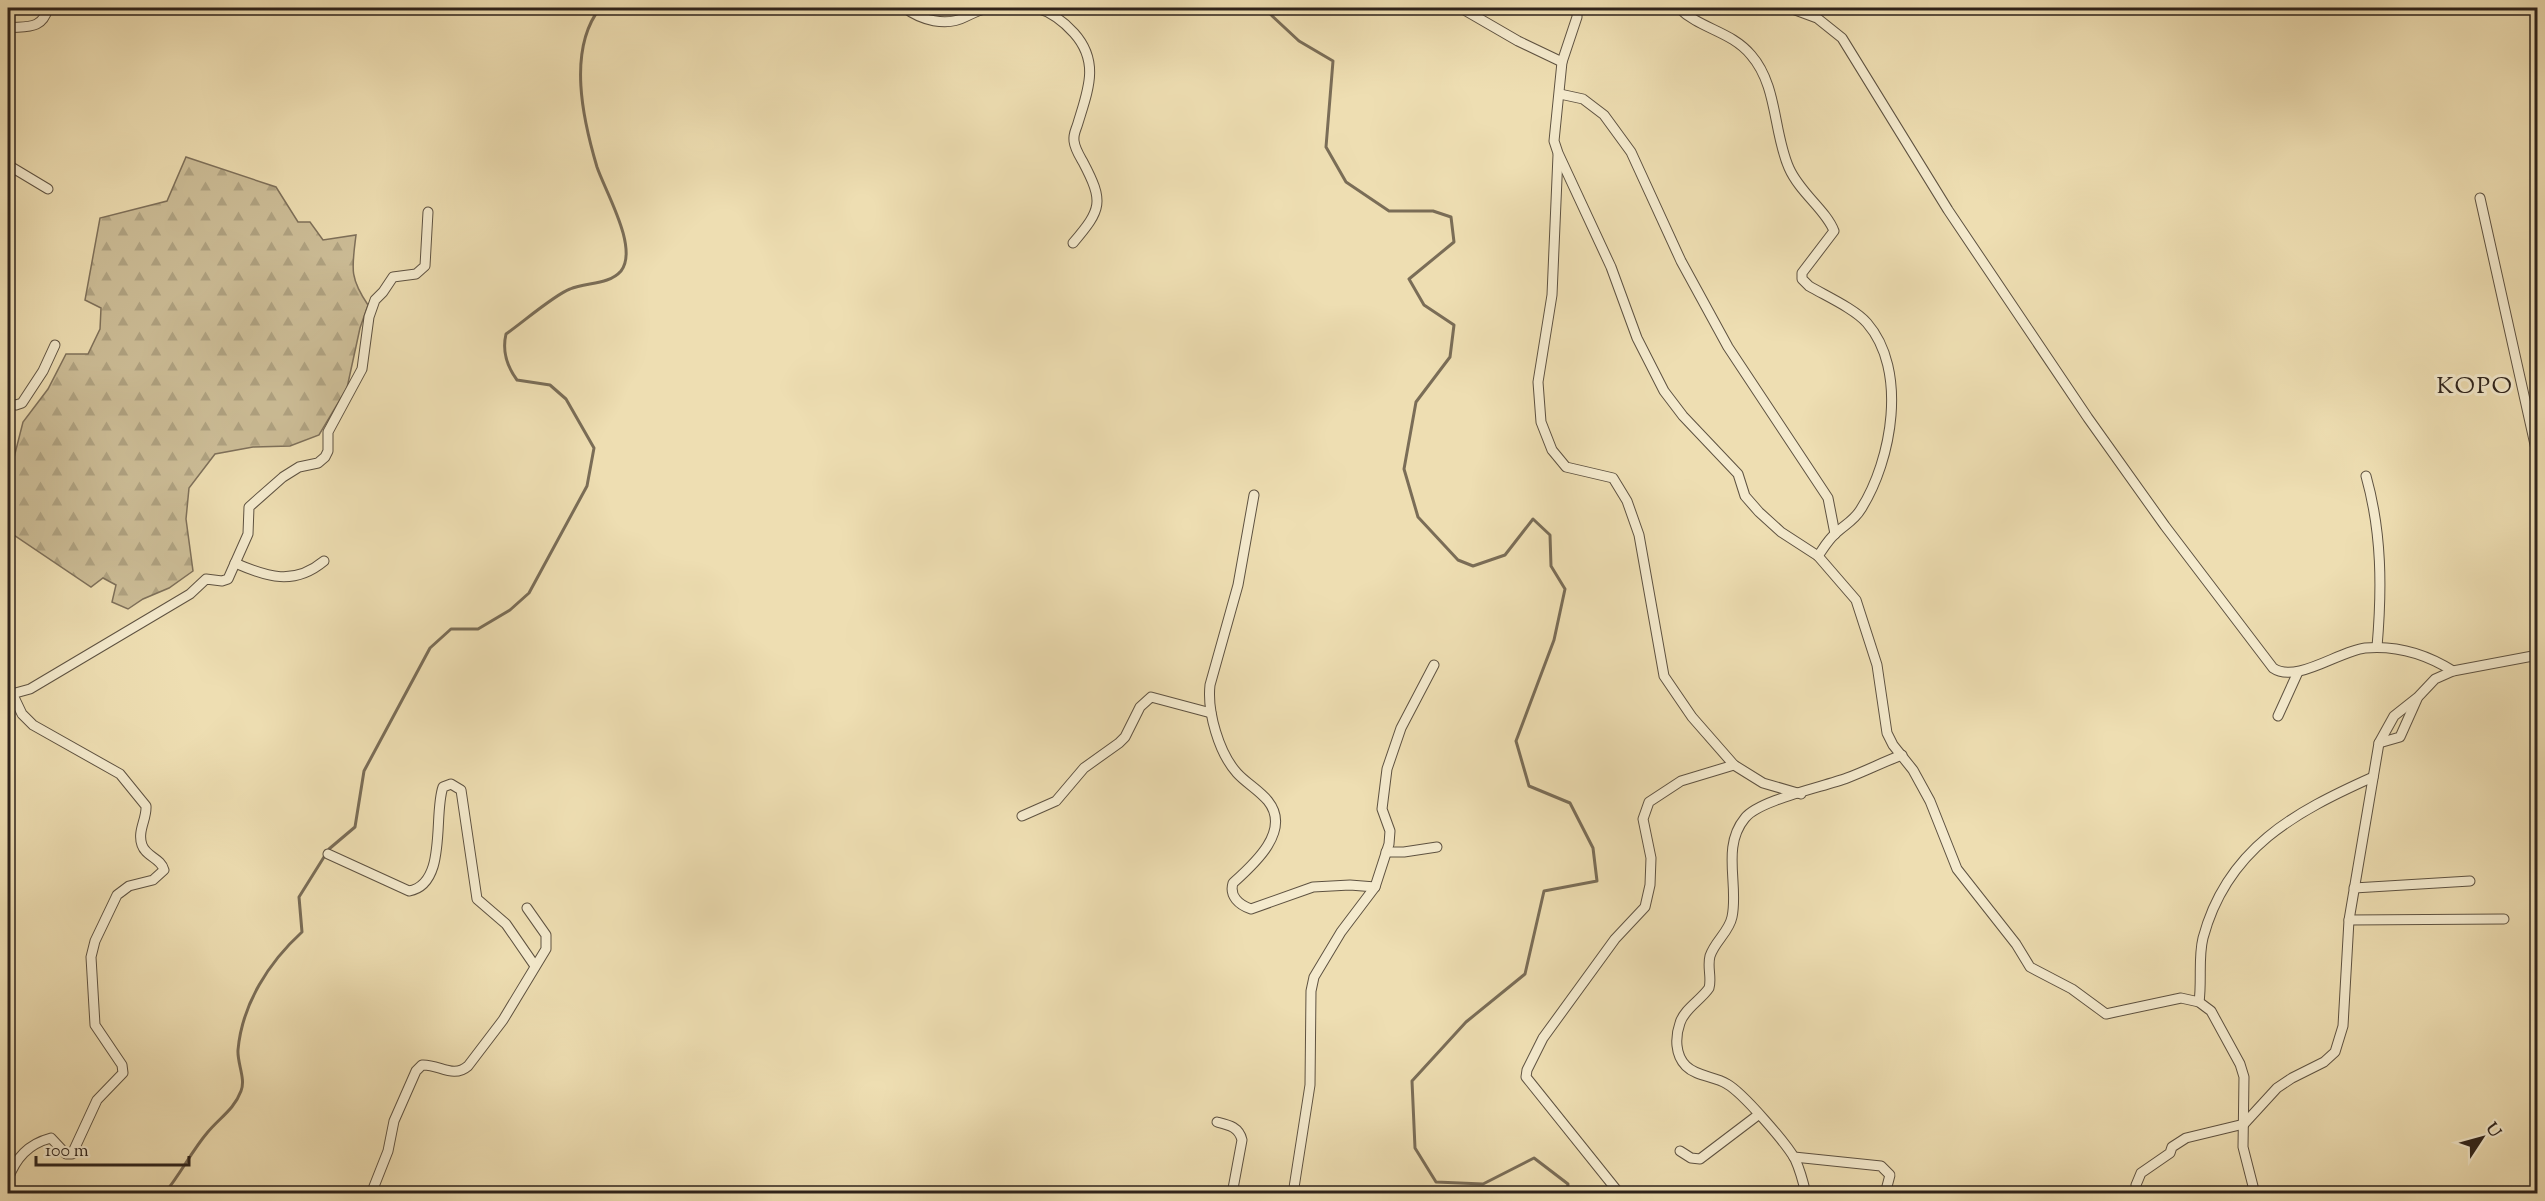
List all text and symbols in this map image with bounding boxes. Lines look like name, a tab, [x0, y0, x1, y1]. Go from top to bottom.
district label: KOPO	[2437, 370, 2513, 404]
north arrow	[2452, 1108, 2512, 1168]
text: U	[2479, 1119, 2506, 1143]
scale bar	[36, 1129, 189, 1167]
text: 100 m	[45, 1139, 89, 1165]

